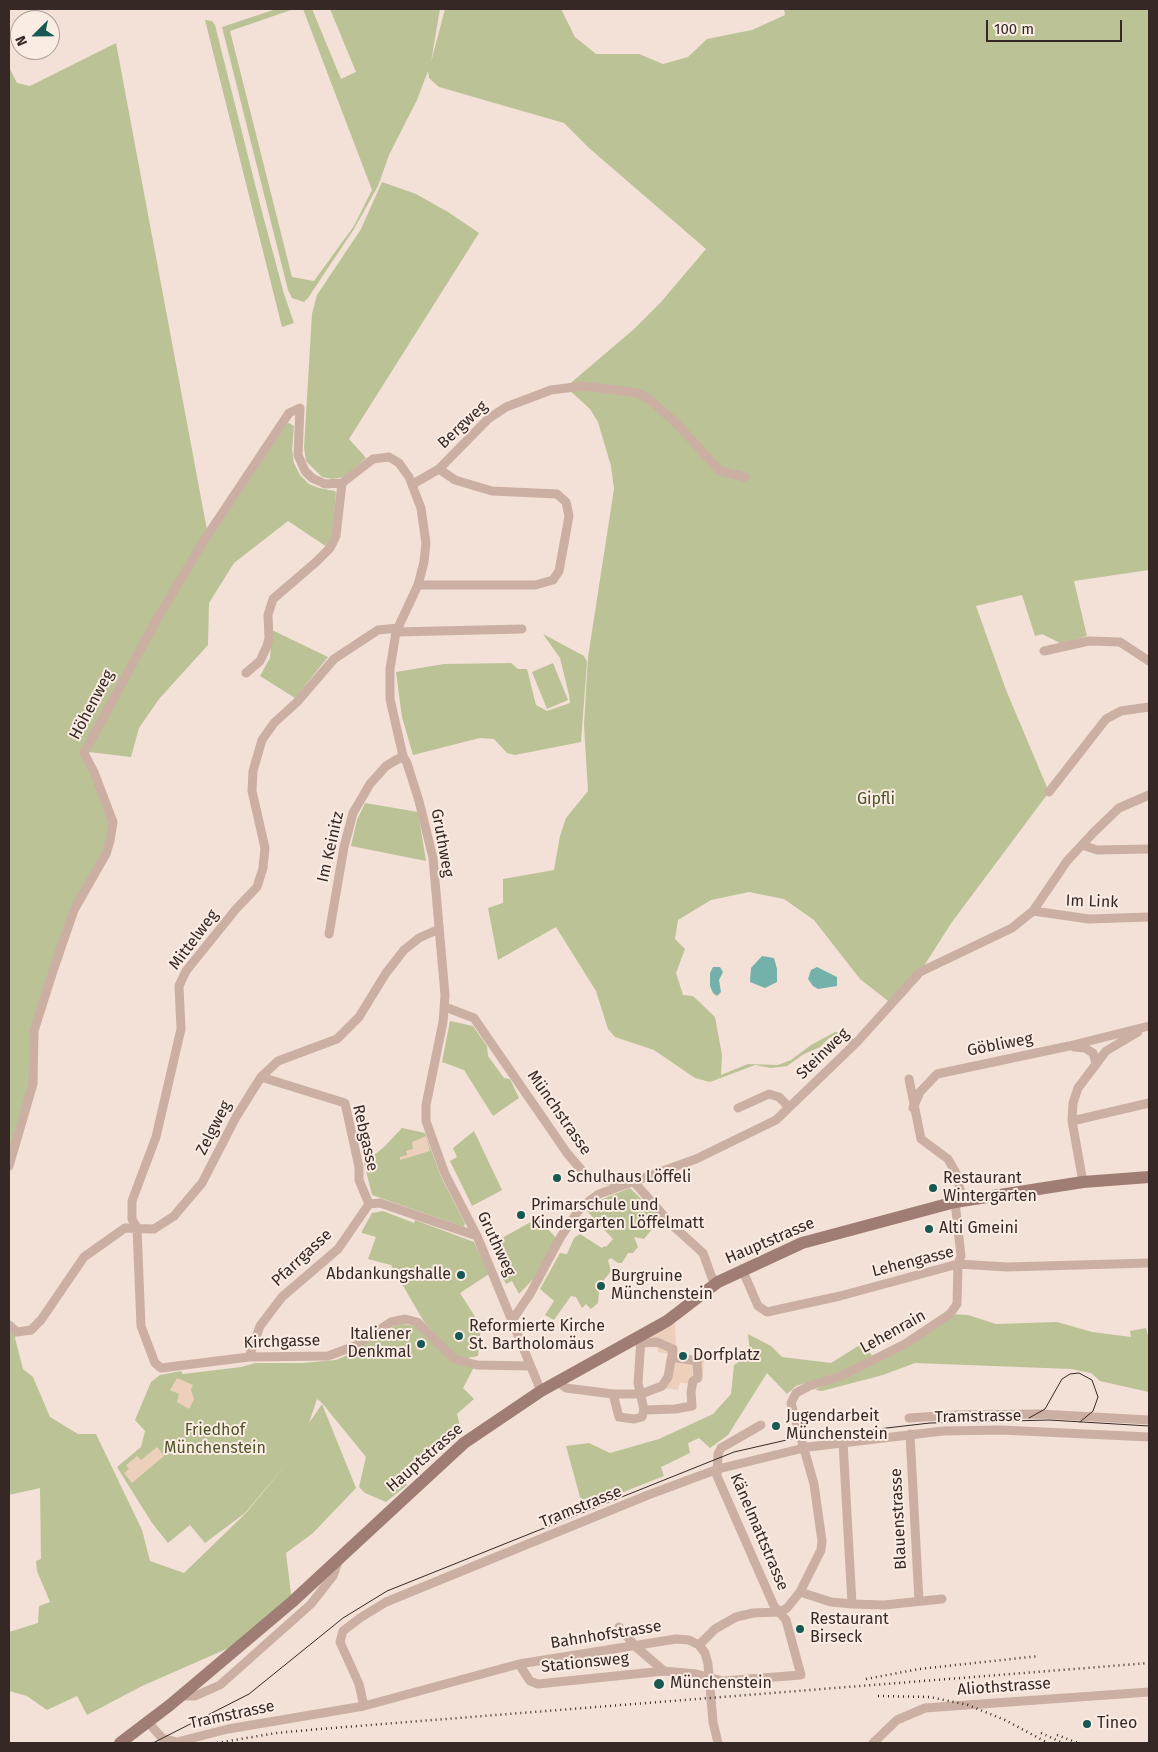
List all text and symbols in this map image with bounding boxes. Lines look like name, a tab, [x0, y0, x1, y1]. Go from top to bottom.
north arrow	[10, 10, 60, 60]
scale bar	[988, 10, 1124, 42]
text: 100 m	[994, 20, 1034, 38]
text: N	[12, 33, 31, 48]
street label: Bergweg	[434, 397, 492, 453]
street label: Höhenweg	[66, 667, 118, 743]
park label: Gipfli	[857, 790, 895, 810]
street label: Gruthweg	[427, 807, 457, 879]
street label: Im Keinitz	[314, 810, 348, 884]
street label: Im Link	[1065, 891, 1119, 913]
street label: Mittelweg	[165, 906, 223, 974]
street label: Steinweg	[793, 1024, 853, 1084]
street label: Göbliweg	[965, 1029, 1035, 1061]
street label: Münchstrasse	[523, 1067, 595, 1159]
street label: Zelgweg	[192, 1098, 236, 1158]
street label: Rebgasse	[348, 1103, 382, 1173]
place label: Schulhaus Löffeli	[567, 1168, 691, 1188]
place label: Restaurant Wintergarten	[943, 1169, 1037, 1207]
marker: Schulhaus Löffeli	[551, 1172, 563, 1184]
marker: Restaurant Wintergarten	[927, 1182, 939, 1194]
place label: Primarschule und Kindergarten Löffelmatt	[531, 1196, 704, 1234]
street label: Gruthweg	[473, 1209, 519, 1279]
marker: Primarschule und Kindergarten Löffelmatt	[515, 1209, 527, 1221]
street label: Hauptstrasse	[722, 1214, 818, 1268]
place label: Alti Gmeini	[939, 1219, 1018, 1239]
marker: Alti Gmeini	[923, 1223, 935, 1235]
street label: Pfarrgasse	[268, 1225, 336, 1291]
street label: Lehengasse	[870, 1243, 956, 1281]
place label: Abdankungshalle	[326, 1265, 451, 1285]
place label: Burgruine Münchenstein	[611, 1267, 713, 1305]
marker: Abdankungshalle	[455, 1269, 467, 1281]
marker: Burgruine Münchenstein	[595, 1280, 607, 1292]
street label: Lehenrain	[857, 1306, 929, 1358]
place label: Reformierte Kirche St. Bartholomäus	[469, 1317, 605, 1355]
place label: Italiener Denkmal	[347, 1325, 411, 1363]
marker: Reformierte Kirche St. Bartholomäus	[453, 1330, 465, 1342]
street label: Kirchgasse	[243, 1331, 321, 1353]
marker: Italiener Denkmal	[415, 1338, 427, 1350]
place label: Dorfplatz	[693, 1346, 760, 1366]
marker: Dorfplatz	[677, 1350, 689, 1362]
place label: Jugendarbeit Münchenstein	[786, 1407, 888, 1445]
street label: Tramstrasse	[934, 1407, 1022, 1427]
street label: Hauptstrasse	[383, 1420, 467, 1496]
marker: Jugendarbeit Münchenstein	[770, 1420, 782, 1432]
park label: Friedhof Münchenstein	[164, 1421, 266, 1459]
street label: Blauenstrasse	[887, 1468, 911, 1570]
street label: Känelmattstrasse	[726, 1470, 792, 1594]
street label: Tramstrasse	[537, 1482, 625, 1532]
place label: Restaurant Birseck	[810, 1610, 889, 1648]
street label: Bahnhofstrasse	[549, 1617, 663, 1653]
marker: Restaurant Birseck	[794, 1623, 806, 1635]
street label: Stationsweg	[540, 1649, 630, 1677]
place label: Münchenstein	[670, 1674, 772, 1694]
street label: Aliothstrasse	[957, 1674, 1051, 1700]
marker: Münchenstein	[652, 1677, 666, 1691]
street label: Tramstrasse	[188, 1697, 276, 1733]
place label: Tineo	[1097, 1714, 1137, 1734]
marker: Tineo	[1081, 1718, 1093, 1730]

